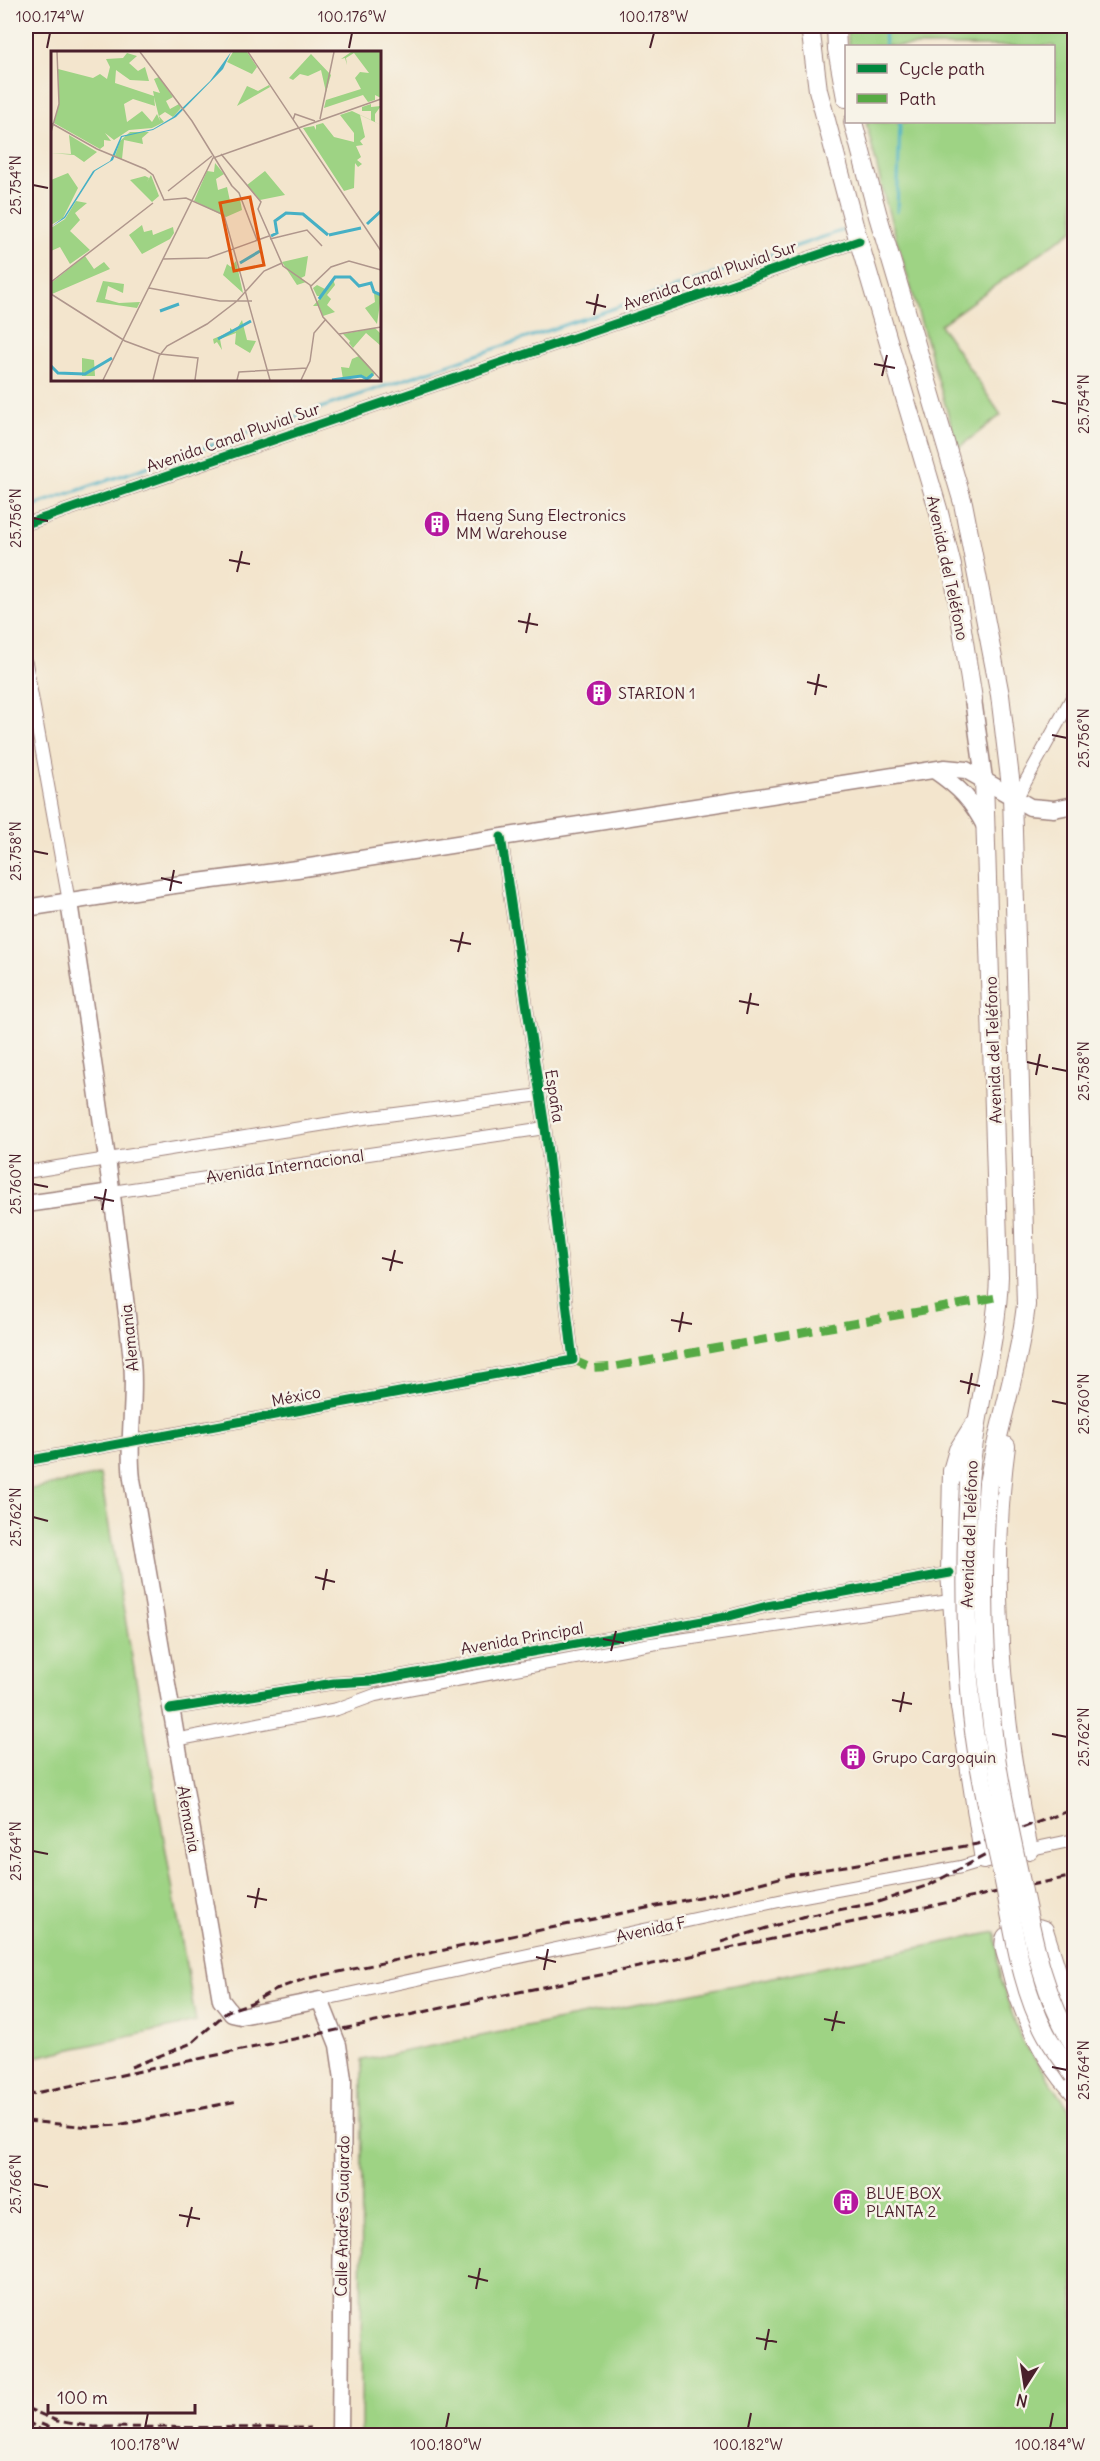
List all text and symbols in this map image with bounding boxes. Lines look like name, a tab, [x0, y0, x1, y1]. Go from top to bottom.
text: 100.174°W	[16, 7, 85, 26]
text: 100.176°W	[318, 7, 387, 26]
text: 100.178°W	[620, 7, 689, 26]
legend	[845, 45, 1055, 123]
inset map	[51, 51, 381, 381]
text: Cycle path	[899, 57, 985, 80]
text: Path	[899, 87, 936, 110]
text: 25.754°N	[6, 155, 25, 215]
street label: Avenida Canal Pluvial Sur	[621, 236, 800, 314]
text: 25.754°N	[1074, 374, 1093, 434]
street label: Avenida Canal Pluvial Sur	[144, 398, 323, 476]
text: 25.756°N	[6, 488, 25, 548]
street label: Avenida del Teléfono	[923, 494, 973, 642]
place label: Haeng Sung Electronics MM Warehouse	[456, 505, 626, 543]
building icon: Haeng Sung Electronics MM Warehouse	[422, 509, 452, 539]
building icon: STARION 1	[584, 678, 614, 708]
place label: STARION 1	[618, 683, 695, 703]
text: 25.756°N	[1074, 708, 1093, 768]
text: 25.758°N	[6, 821, 25, 881]
street label: Avenida del Teléfono	[980, 976, 1006, 1124]
text: 25.758°N	[1074, 1041, 1093, 1101]
street label: España	[541, 1068, 569, 1124]
street label: Avenida Internacional	[205, 1145, 365, 1187]
text: 25.760°N	[6, 1153, 25, 1215]
street label: Alemania	[116, 1303, 142, 1373]
text: 25.760°N	[1074, 1373, 1093, 1435]
street label: México	[270, 1381, 322, 1411]
street label: Avenida del Teléfono	[956, 1460, 982, 1608]
text: 25.762°N	[6, 1487, 25, 1547]
street label: Avenida Principal	[459, 1617, 585, 1659]
text: 25.762°N	[1074, 1707, 1093, 1767]
building icon: Grupo Cargoquin	[838, 1742, 868, 1772]
place label: Grupo Cargoquin	[872, 1747, 996, 1767]
street label: Alemania	[173, 1784, 205, 1854]
text: 25.764°N	[6, 1821, 25, 1881]
street label: Avenida F	[614, 1912, 688, 1946]
text: 25.764°N	[1074, 2040, 1093, 2100]
street label: Calle Andrés Guajardo	[331, 2135, 353, 2297]
text: 25.766°N	[6, 2154, 25, 2214]
place label: BLUE BOX PLANTA 2	[866, 2183, 941, 2221]
building icon: BLUE BOX PLANTA 2	[831, 2187, 861, 2217]
north arrow	[995, 2356, 1055, 2416]
scale bar	[48, 2377, 195, 2415]
text: 100 m	[57, 2386, 108, 2409]
text: N	[1014, 2390, 1029, 2412]
text: 100.178°W	[111, 2435, 180, 2454]
text: 100.180°W	[410, 2435, 482, 2454]
text: 100.182°W	[713, 2435, 783, 2454]
text: 100.184°W	[1015, 2435, 1085, 2454]

